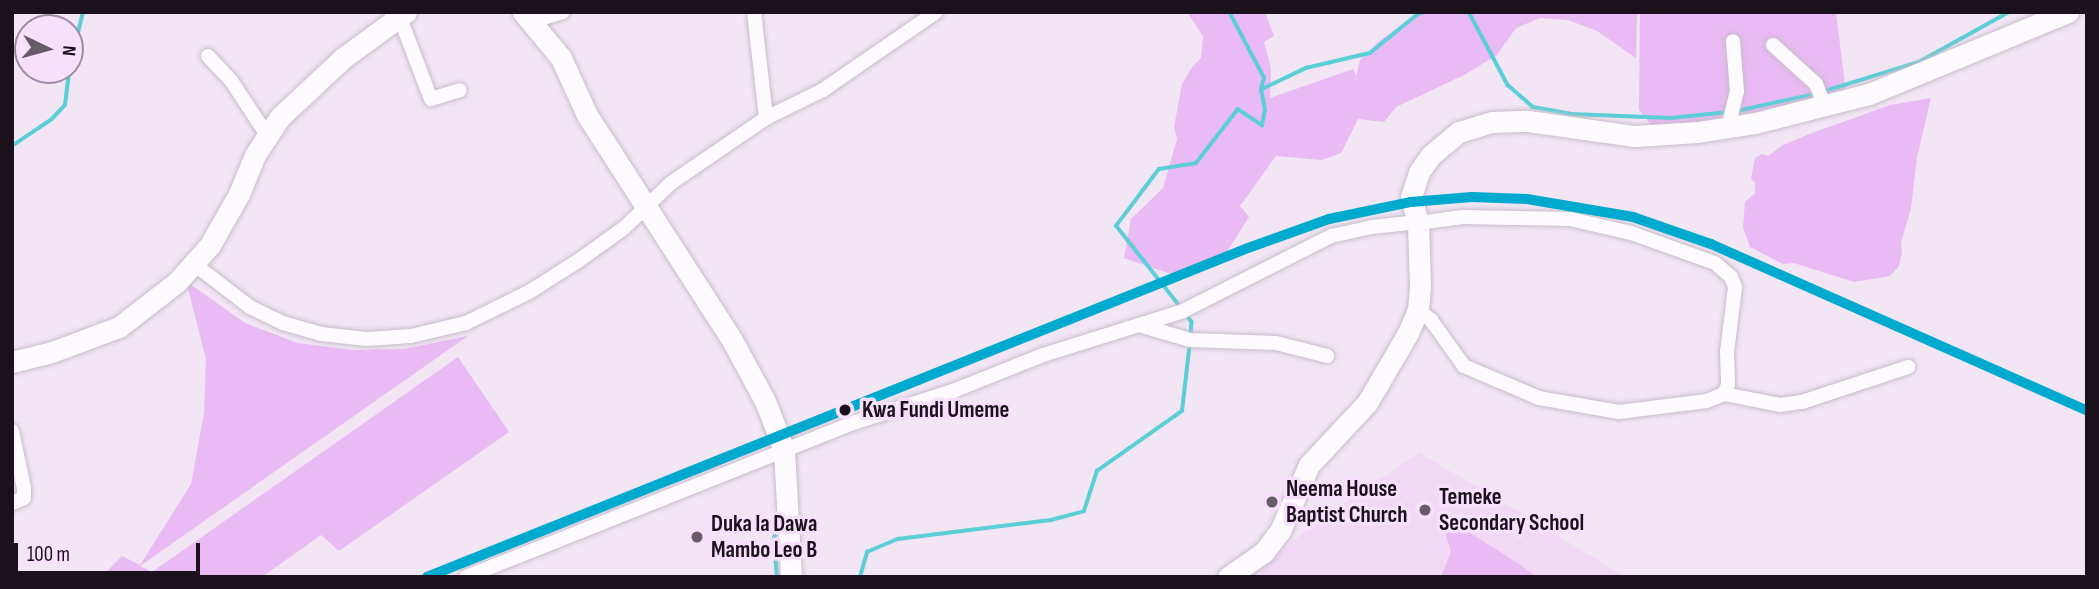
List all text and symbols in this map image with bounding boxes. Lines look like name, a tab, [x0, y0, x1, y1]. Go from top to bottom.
north arrow	[14, 14, 84, 84]
text: N	[57, 45, 80, 57]
place label: Kwa Fundi Umeme	[862, 396, 1009, 424]
marker: Kwa Fundi Umeme	[834, 399, 856, 421]
place label: Neema House Baptist Church	[1286, 475, 1408, 529]
place label: Temeke Secondary School	[1439, 483, 1584, 537]
marker: Neema House Baptist Church	[1264, 494, 1280, 510]
marker: Temeke Secondary School	[1417, 502, 1433, 518]
place label: Duka la Dawa Mambo Leo B	[711, 510, 817, 564]
marker: Duka la Dawa Mambo Leo B	[689, 529, 705, 545]
scale bar	[18, 530, 203, 574]
text: 100 m	[27, 542, 70, 567]

